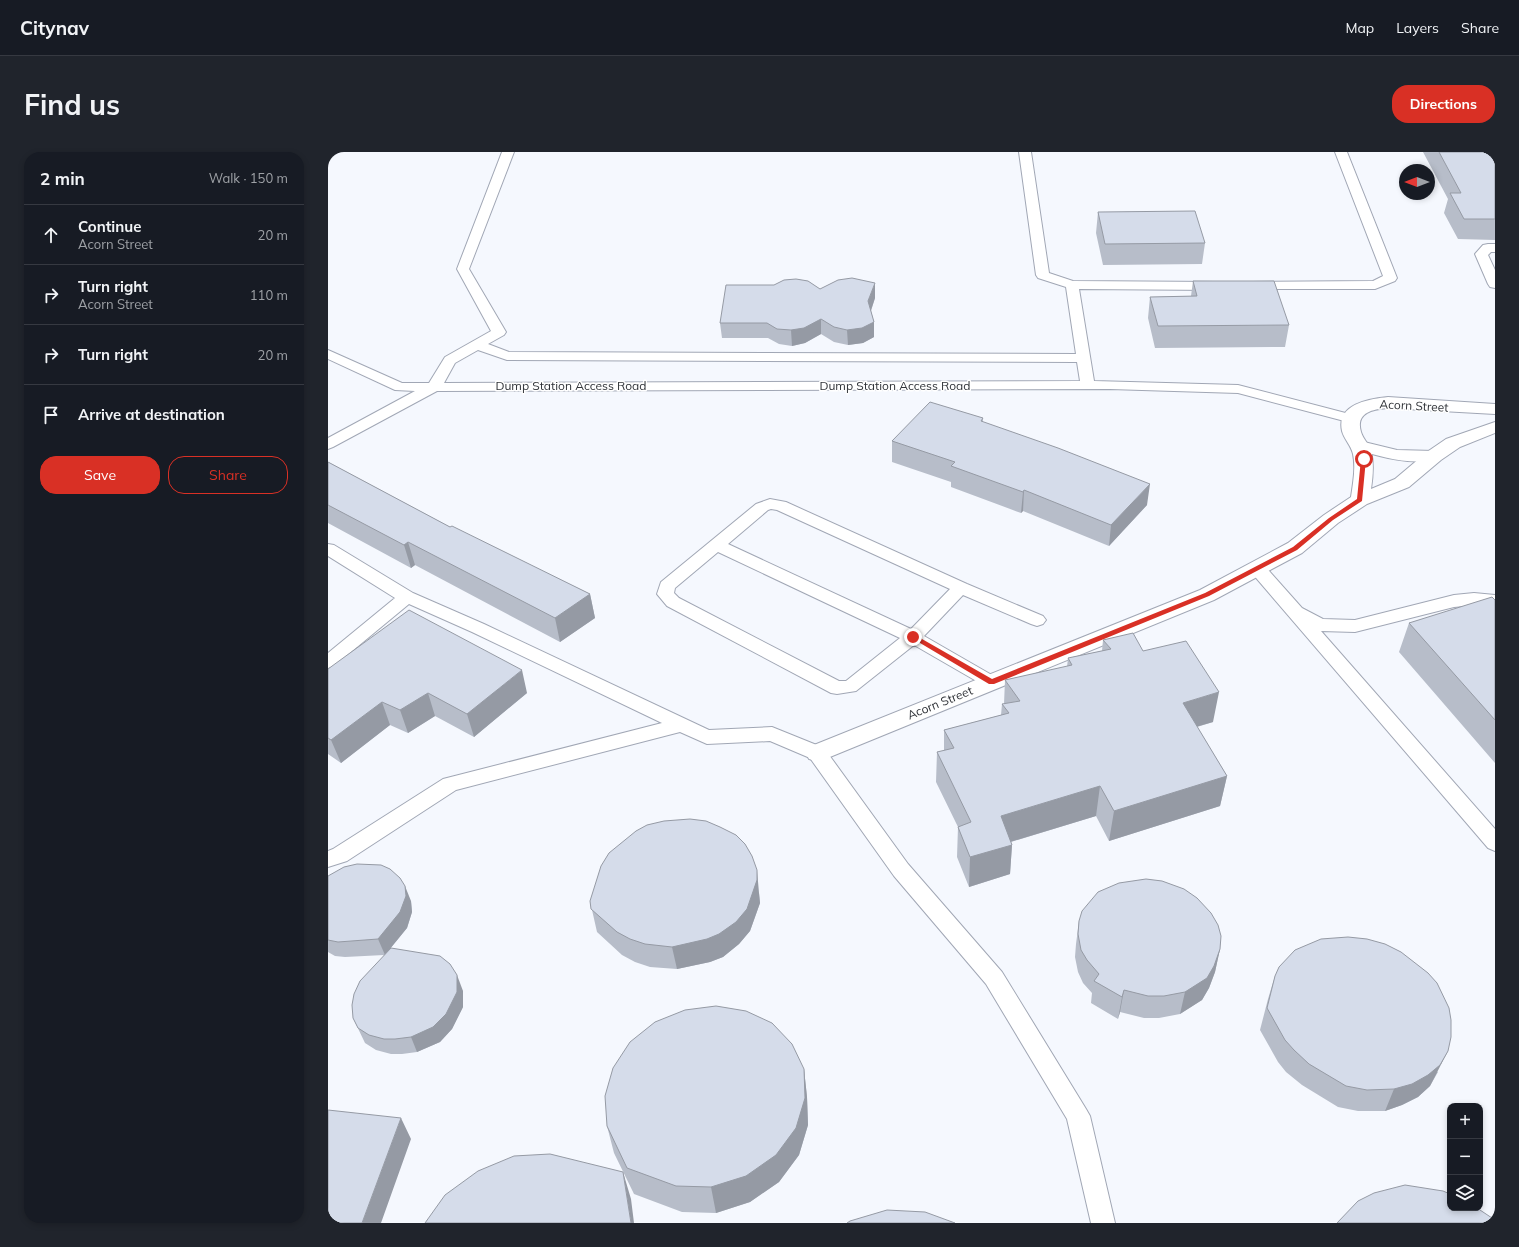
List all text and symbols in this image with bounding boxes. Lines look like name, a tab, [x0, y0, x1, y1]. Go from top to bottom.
text: Citynav	[20, 16, 89, 40]
text: Map	[1345, 19, 1374, 37]
text: Layers	[1396, 19, 1439, 37]
text: Share	[1461, 19, 1499, 37]
button: Directions	[1392, 85, 1495, 123]
text: Find us	[24, 87, 120, 122]
north arrow	[1399, 164, 1435, 200]
text: 2 min	[40, 168, 85, 189]
text: Walk · 150 m	[209, 170, 288, 186]
text: Continue	[78, 217, 141, 236]
icon: ahead	[40, 224, 62, 246]
text: 20 m	[258, 227, 288, 243]
text: Acorn Street	[78, 236, 153, 252]
text: Turn right	[78, 277, 148, 296]
icon: right	[40, 284, 62, 306]
text: 110 m	[250, 287, 288, 303]
text: Acorn Street	[78, 296, 153, 312]
icon: right	[40, 344, 62, 366]
text: Turn right	[78, 345, 148, 364]
text: 20 m	[258, 347, 288, 363]
street label: Dump Station Access Road	[495, 378, 647, 393]
street label: Dump Station Access Road	[819, 378, 971, 393]
street label: Acorn Street	[1379, 396, 1449, 415]
icon: arrive	[40, 404, 62, 426]
text: Arrive at destination	[78, 405, 225, 424]
route start	[1355, 450, 1373, 468]
button: Save	[40, 456, 160, 494]
button: Share	[168, 456, 288, 494]
route end	[904, 628, 922, 646]
street label: Acorn Street	[905, 683, 975, 722]
map controls	[1447, 1103, 1483, 1211]
button: +	[1447, 1103, 1483, 1139]
button: −	[1447, 1139, 1483, 1175]
button: layers	[1447, 1175, 1483, 1211]

